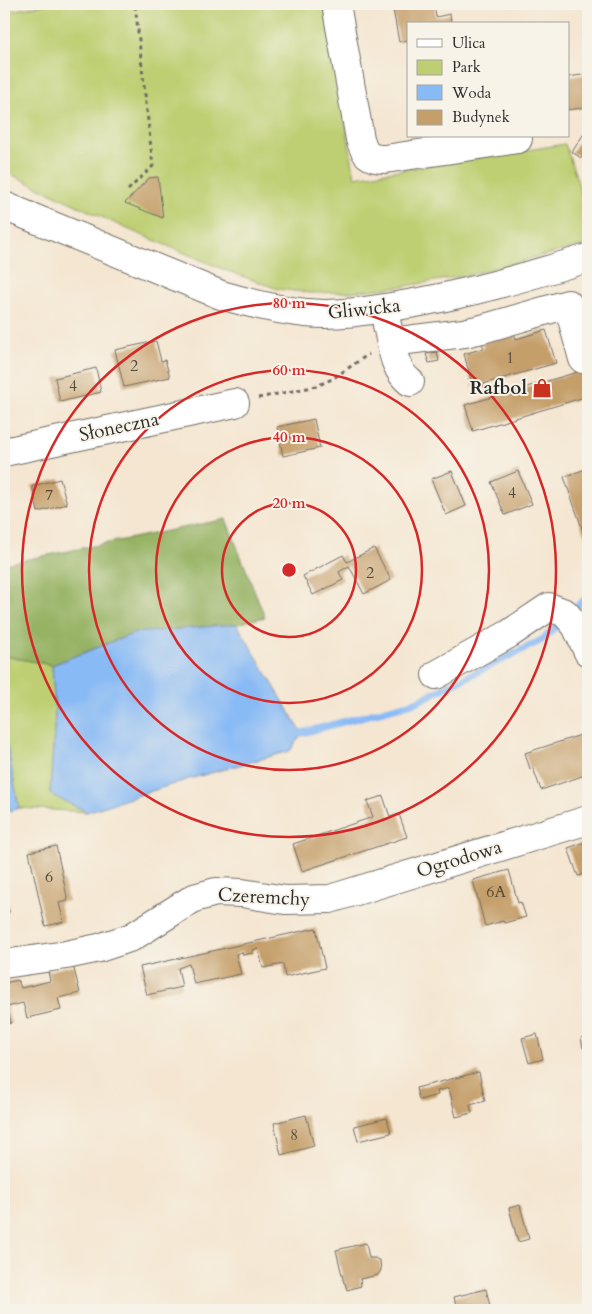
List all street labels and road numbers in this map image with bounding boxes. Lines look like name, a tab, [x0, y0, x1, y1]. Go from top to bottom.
street label: Gliwicka	[326, 292, 402, 326]
street label: Słoneczna	[77, 406, 161, 448]
street label: Ogrodowa	[413, 834, 505, 884]
street label: Czeremchy	[217, 882, 311, 912]

